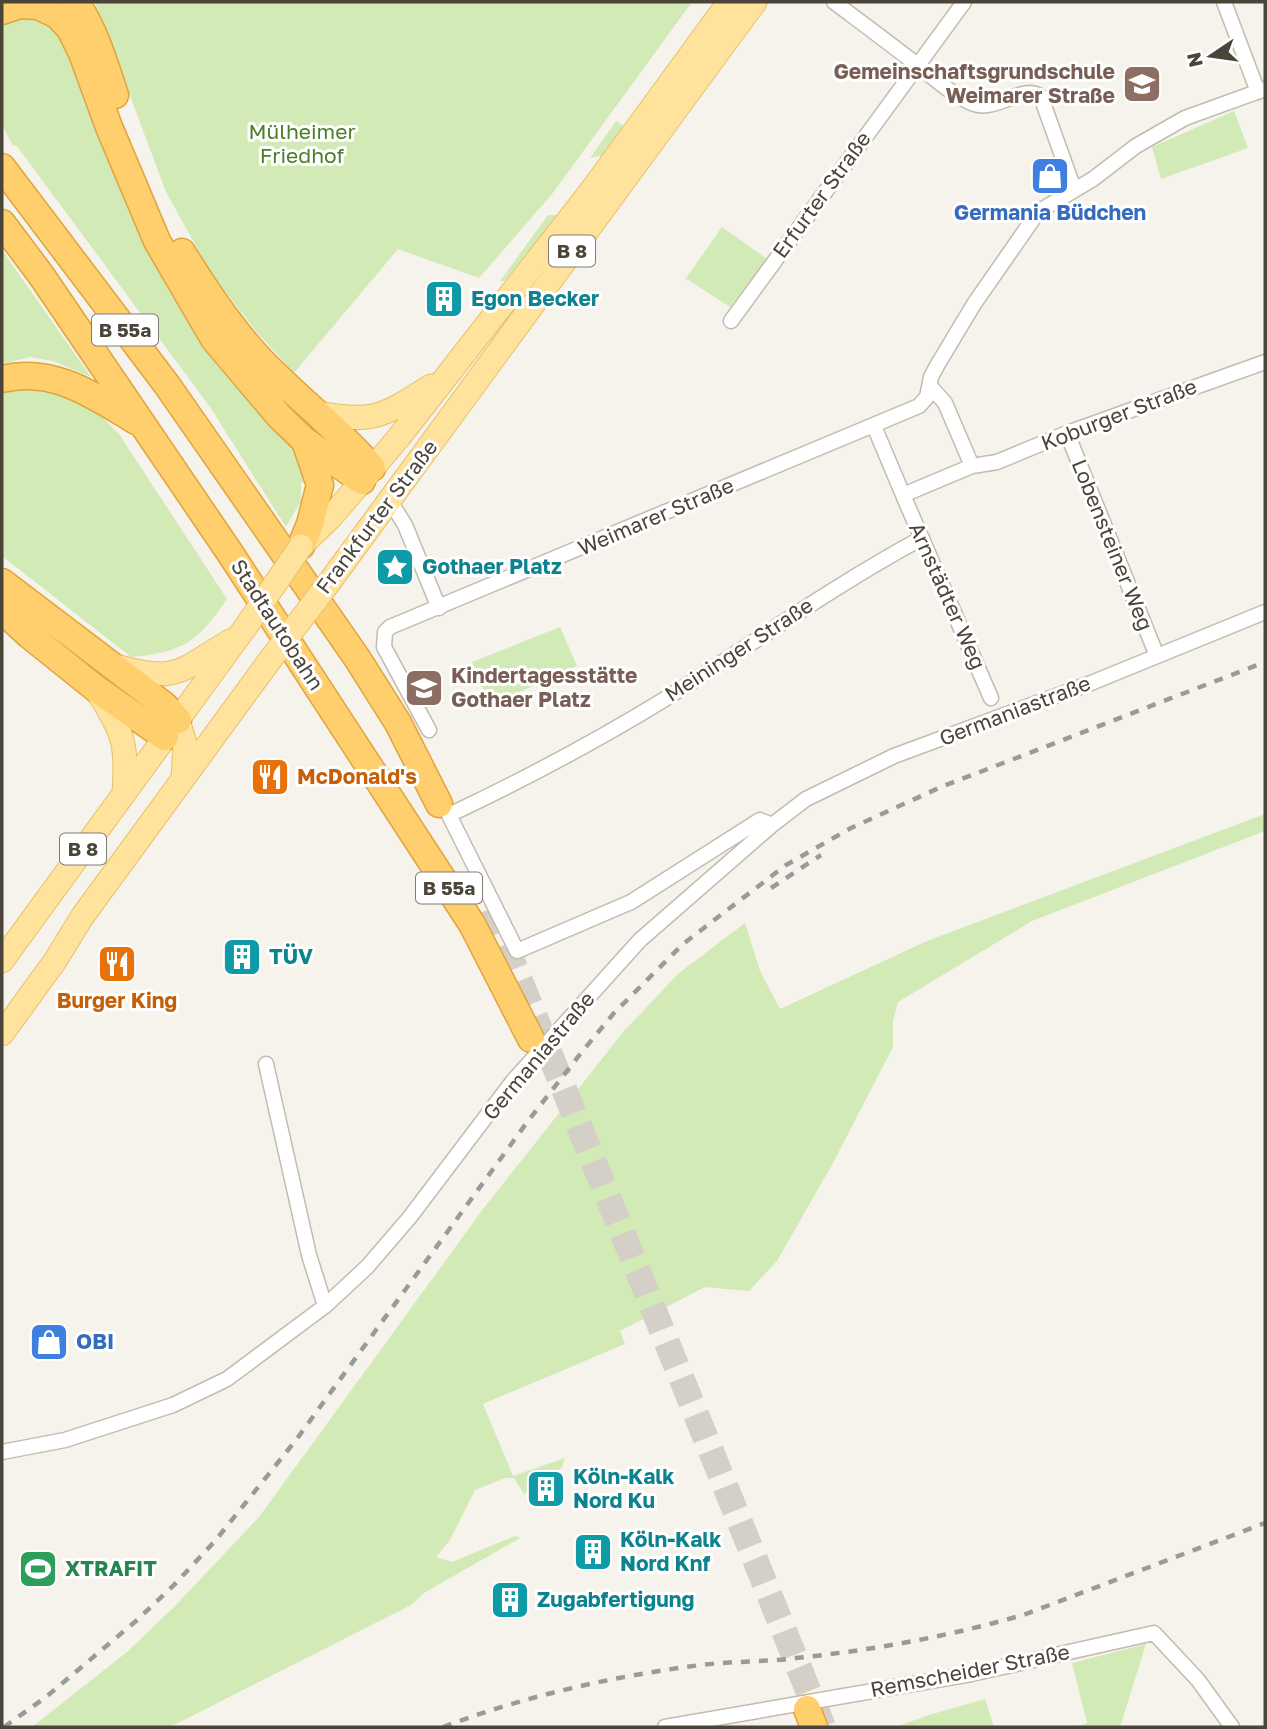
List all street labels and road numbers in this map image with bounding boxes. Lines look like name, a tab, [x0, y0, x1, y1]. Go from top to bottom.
street label: Erfurter Straße	[767, 126, 876, 263]
road number: B 8	[549, 235, 595, 266]
road number: B 55a	[92, 314, 158, 346]
street label: Koburger Straße	[1037, 372, 1200, 456]
street label: Frankfurter Straße	[310, 434, 442, 598]
street label: Lobensteiner Weg	[1067, 455, 1159, 634]
street label: Weimarer Straße	[574, 472, 737, 561]
street label: Arnstädter Weg	[904, 518, 992, 673]
street label: Stadtautobahn	[226, 554, 330, 695]
street label: Meininger Straße	[659, 592, 817, 707]
street label: Germaniastraße	[935, 669, 1094, 751]
road number: B 8	[60, 834, 106, 864]
road number: B 55a	[416, 873, 482, 904]
street label: Germaniastraße	[477, 986, 600, 1125]
street label: Remscheider Straße	[868, 1638, 1072, 1702]

